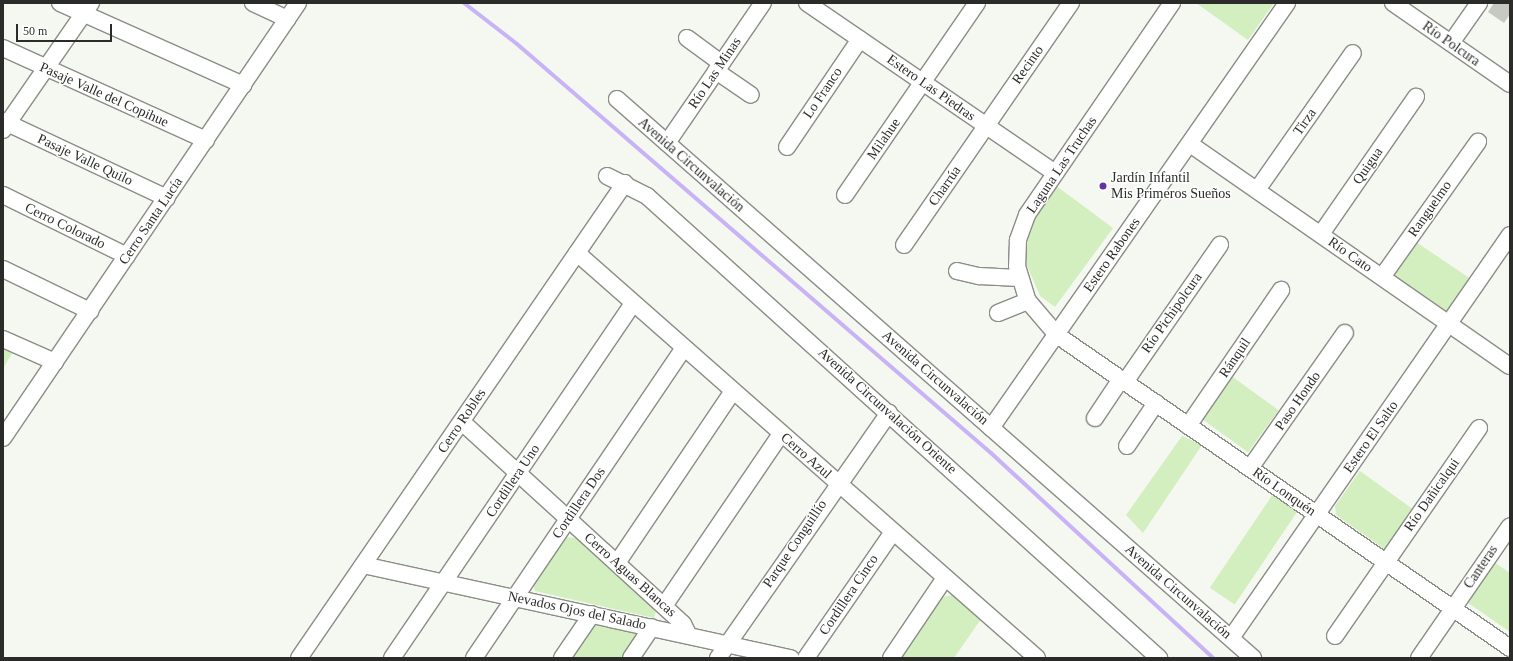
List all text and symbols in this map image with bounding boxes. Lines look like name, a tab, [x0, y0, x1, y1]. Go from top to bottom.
scale bar	[18, 16, 114, 42]
street label: Río Polcura	[1419, 18, 1483, 70]
text: 50 m	[23, 24, 47, 38]
street label: Río Las Minas	[685, 34, 745, 112]
street label: Recinto	[1009, 42, 1047, 88]
street label: Estero Las Piedras	[884, 51, 978, 125]
street label: Pasaje Valle del Copihue	[37, 59, 171, 131]
street label: Lo Franco	[800, 64, 846, 122]
street label: Tirza	[1290, 105, 1320, 139]
street label: Laguna Las Truchas	[1023, 113, 1101, 217]
street label: Avenida Circunvalación	[634, 114, 748, 216]
street label: Milahue	[864, 115, 904, 163]
street label: Pasaje Valle Quilo	[35, 131, 135, 189]
street label: Quigua	[1349, 144, 1387, 188]
street label: Charrúa	[925, 163, 965, 209]
place label: Jardín Infantil Mis Primeros Sueños	[1111, 170, 1231, 202]
street label: Cerro Santa Lucía	[116, 174, 186, 268]
street label: Ranguelmo	[1405, 178, 1455, 240]
marker: Jardín Infantil Mis Primeros Sueños	[1098, 181, 1108, 191]
street label: Cerro Colorado	[22, 199, 108, 253]
street label: Estero Rabones	[1080, 214, 1144, 296]
street label: Río Cato	[1325, 234, 1375, 276]
street label: Río Pichipolcura	[1138, 269, 1206, 357]
street label: Avenida Circunvalación	[878, 327, 992, 429]
street label: Ránquil	[1216, 335, 1254, 381]
street label: Avenida Circunvalación Oriente	[814, 344, 960, 478]
street label: Paso Hondo	[1272, 368, 1324, 434]
street label: Cerro Robles	[434, 386, 490, 456]
street label: Estero El Salto	[1340, 398, 1402, 476]
street label: Cerro Azul	[777, 429, 835, 483]
street label: Cordillera Uno	[482, 441, 544, 521]
street label: Río Dañicalqui	[1401, 455, 1463, 535]
street label: Cordillera Dos	[549, 464, 609, 542]
street label: Río Lonquén	[1249, 464, 1319, 520]
street label: Parque Conguillío	[759, 497, 831, 591]
street label: Cerro Aguas Blancas	[580, 529, 680, 621]
street label: Avenida Circunvalación	[1121, 541, 1235, 643]
street label: Canteras	[1460, 542, 1502, 592]
street label: Cordillera Cinco	[816, 551, 882, 639]
street label: Nevados Ojos del Salado	[506, 588, 648, 634]

